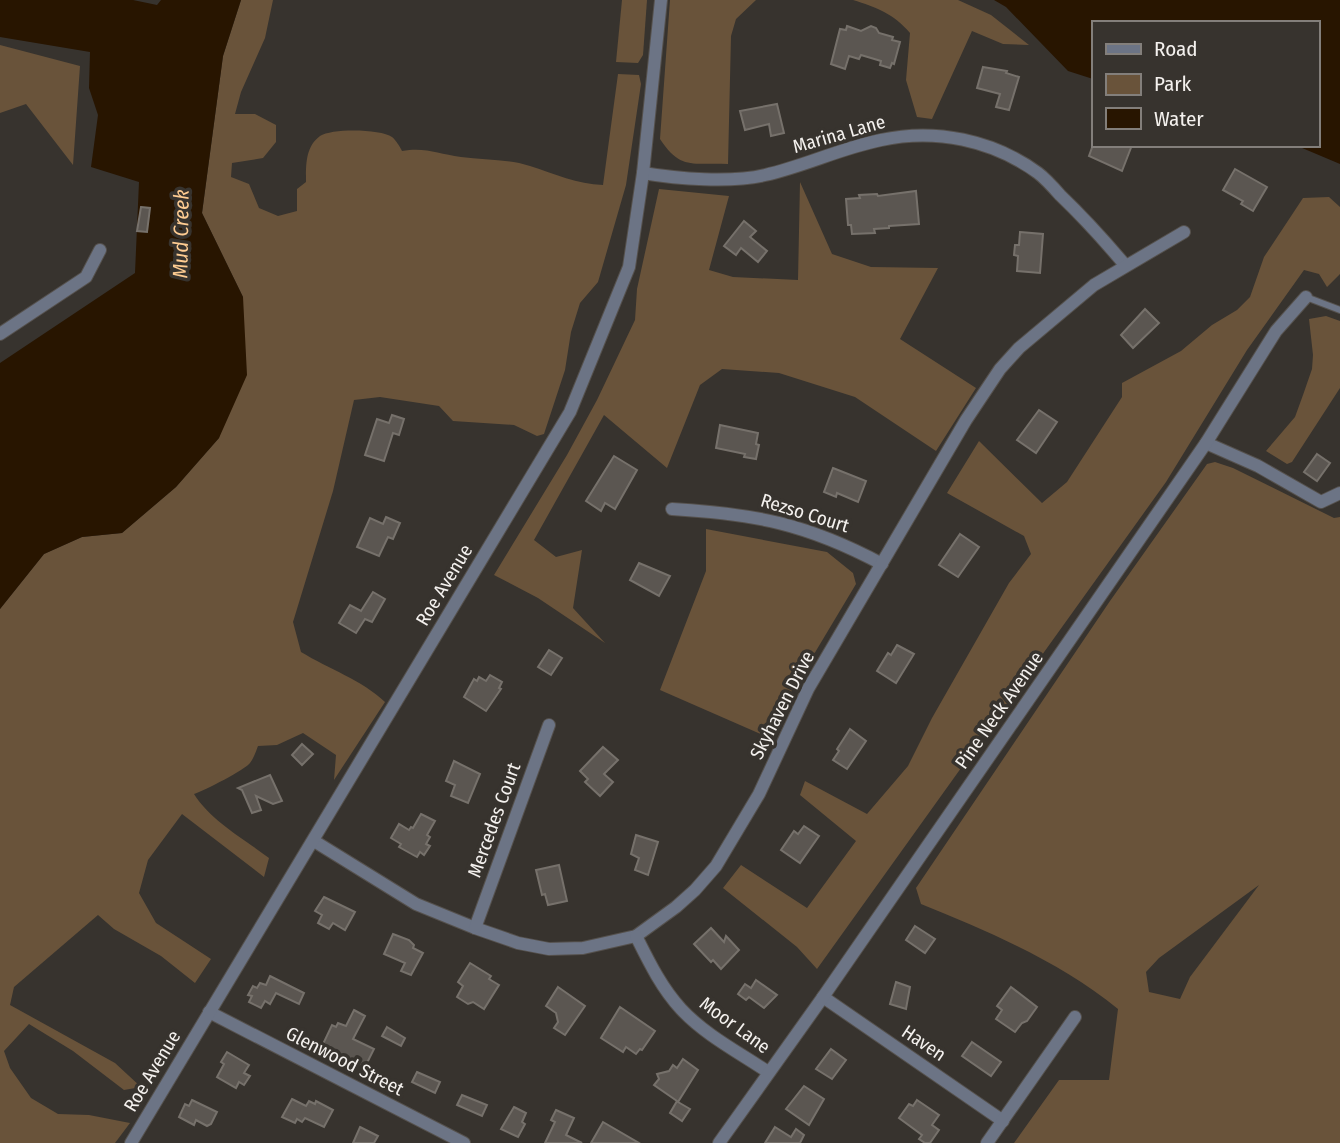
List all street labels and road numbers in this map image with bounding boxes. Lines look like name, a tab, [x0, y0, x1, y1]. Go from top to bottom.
street label: Marina Lane	[790, 110, 888, 158]
street label: Rezso Court	[758, 489, 853, 538]
street label: Roe Avenue	[411, 540, 477, 630]
street label: Skyhaven Drive	[745, 647, 819, 763]
street label: Pine Neck Avenue	[950, 647, 1048, 773]
street label: Mercedes Court	[463, 759, 526, 880]
street label: Moor Lane	[695, 992, 775, 1058]
street label: Haven	[898, 1020, 950, 1066]
street label: Glenwood Street	[282, 1021, 408, 1101]
street label: Roe Avenue	[119, 1026, 185, 1116]

